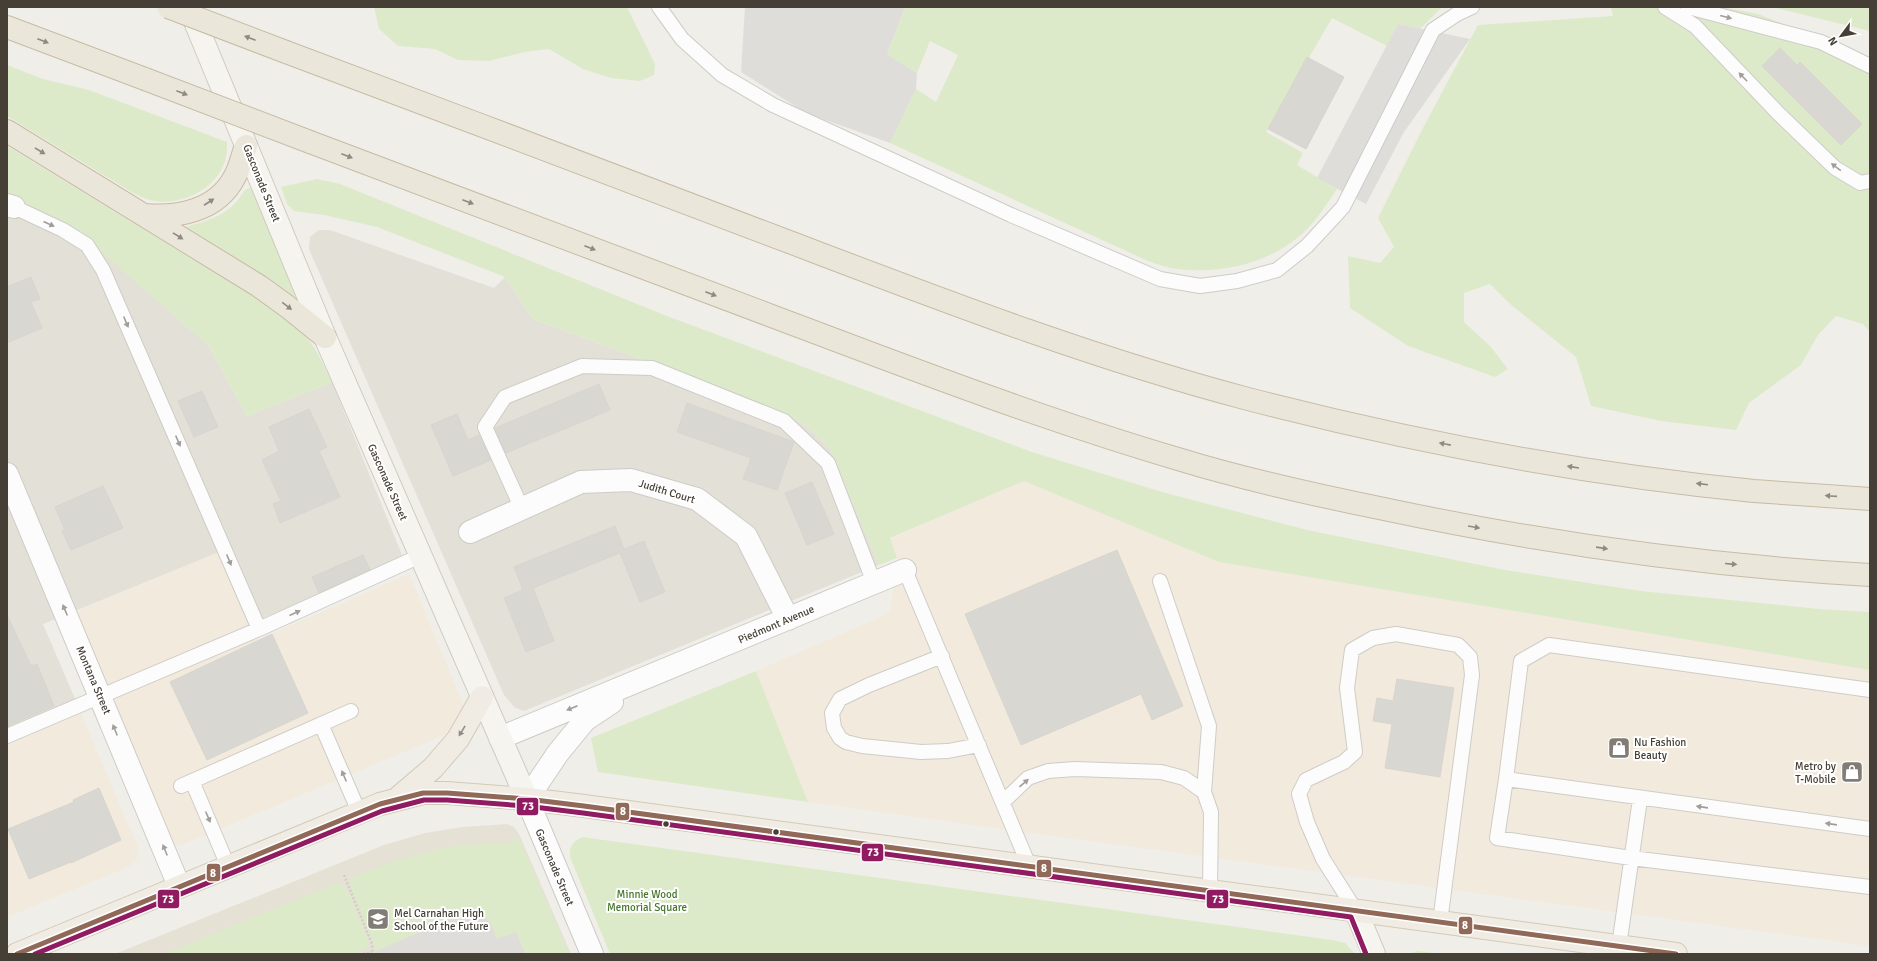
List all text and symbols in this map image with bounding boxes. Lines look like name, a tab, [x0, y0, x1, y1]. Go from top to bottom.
one-way arrow	[1719, 15, 1732, 21]
north arrow	[1821, 16, 1861, 56]
one-way arrow	[243, 34, 255, 40]
text: N	[1825, 34, 1840, 48]
one-way arrow	[38, 38, 50, 44]
one-way arrow	[1738, 72, 1748, 82]
one-way arrow	[176, 90, 188, 96]
street label: Gasconade Street	[240, 143, 283, 224]
one-way arrow	[34, 148, 46, 155]
one-way arrow	[341, 153, 353, 159]
one-way arrow	[1831, 164, 1841, 172]
one-way arrow	[203, 199, 215, 206]
one-way arrow	[463, 199, 475, 205]
one-way arrow	[43, 221, 55, 227]
one-way arrow	[172, 232, 184, 239]
one-way arrow	[584, 245, 596, 251]
one-way arrow	[706, 291, 718, 297]
one-way arrow	[282, 302, 293, 311]
one-way arrow	[123, 316, 129, 327]
one-way arrow	[174, 435, 181, 447]
one-way arrow	[1439, 441, 1451, 447]
street label: Gasconade Street	[365, 442, 410, 523]
one-way arrow	[1567, 464, 1579, 470]
street label: Judith Court	[637, 477, 697, 506]
one-way arrow	[1696, 481, 1708, 488]
one-way arrow	[1825, 493, 1837, 500]
one-way arrow	[1467, 524, 1480, 530]
one-way arrow	[1596, 545, 1608, 551]
one-way arrow	[226, 555, 232, 566]
one-way arrow	[1725, 561, 1737, 567]
street label: Piedmont Avenue	[736, 603, 816, 646]
one-way arrow	[61, 604, 67, 616]
one-way arrow	[289, 610, 300, 616]
street label: Montana Street	[73, 644, 114, 716]
one-way arrow	[566, 706, 578, 712]
one-way arrow	[112, 725, 118, 736]
one-way arrow	[459, 725, 466, 737]
shop icon: Nu Fashion Beauty	[1606, 735, 1632, 761]
place label: Nu Fashion Beauty	[1634, 736, 1686, 762]
shop icon: Metro by T-Mobile	[1839, 759, 1865, 785]
place label: Metro by T-Mobile	[1795, 760, 1837, 786]
one-way arrow	[341, 770, 347, 781]
one-way arrow	[1019, 778, 1029, 787]
line badge: 73	[516, 797, 539, 816]
text: 73	[522, 800, 534, 813]
line badge: 8	[615, 802, 630, 821]
one-way arrow	[1696, 804, 1709, 810]
text: 8	[620, 805, 626, 818]
one-way arrow	[204, 811, 211, 823]
unlabelled marker	[661, 819, 671, 829]
one-way arrow	[1825, 821, 1837, 827]
street label: Gasconade Street	[532, 827, 577, 908]
unlabelled marker	[771, 827, 781, 837]
line badge: 73	[861, 843, 884, 862]
one-way arrow	[161, 844, 167, 856]
text: 73	[867, 846, 879, 859]
line badge: 8	[1036, 859, 1052, 878]
text: 8	[1041, 862, 1047, 875]
line badge: 8	[206, 863, 221, 882]
text: 8	[210, 867, 216, 880]
park label: Minnie Wood Memorial Square	[607, 888, 687, 914]
line badge: 73	[157, 889, 180, 909]
line badge: 73	[1206, 889, 1229, 909]
text: 73	[162, 893, 174, 906]
text: 73	[1212, 893, 1224, 906]
school or university icon: Mel Carnahan High School of the Future	[365, 906, 391, 932]
place label: Mel Carnahan High School of the Future	[394, 907, 489, 933]
line badge: 8	[1458, 916, 1473, 935]
text: 8	[1462, 919, 1468, 932]

